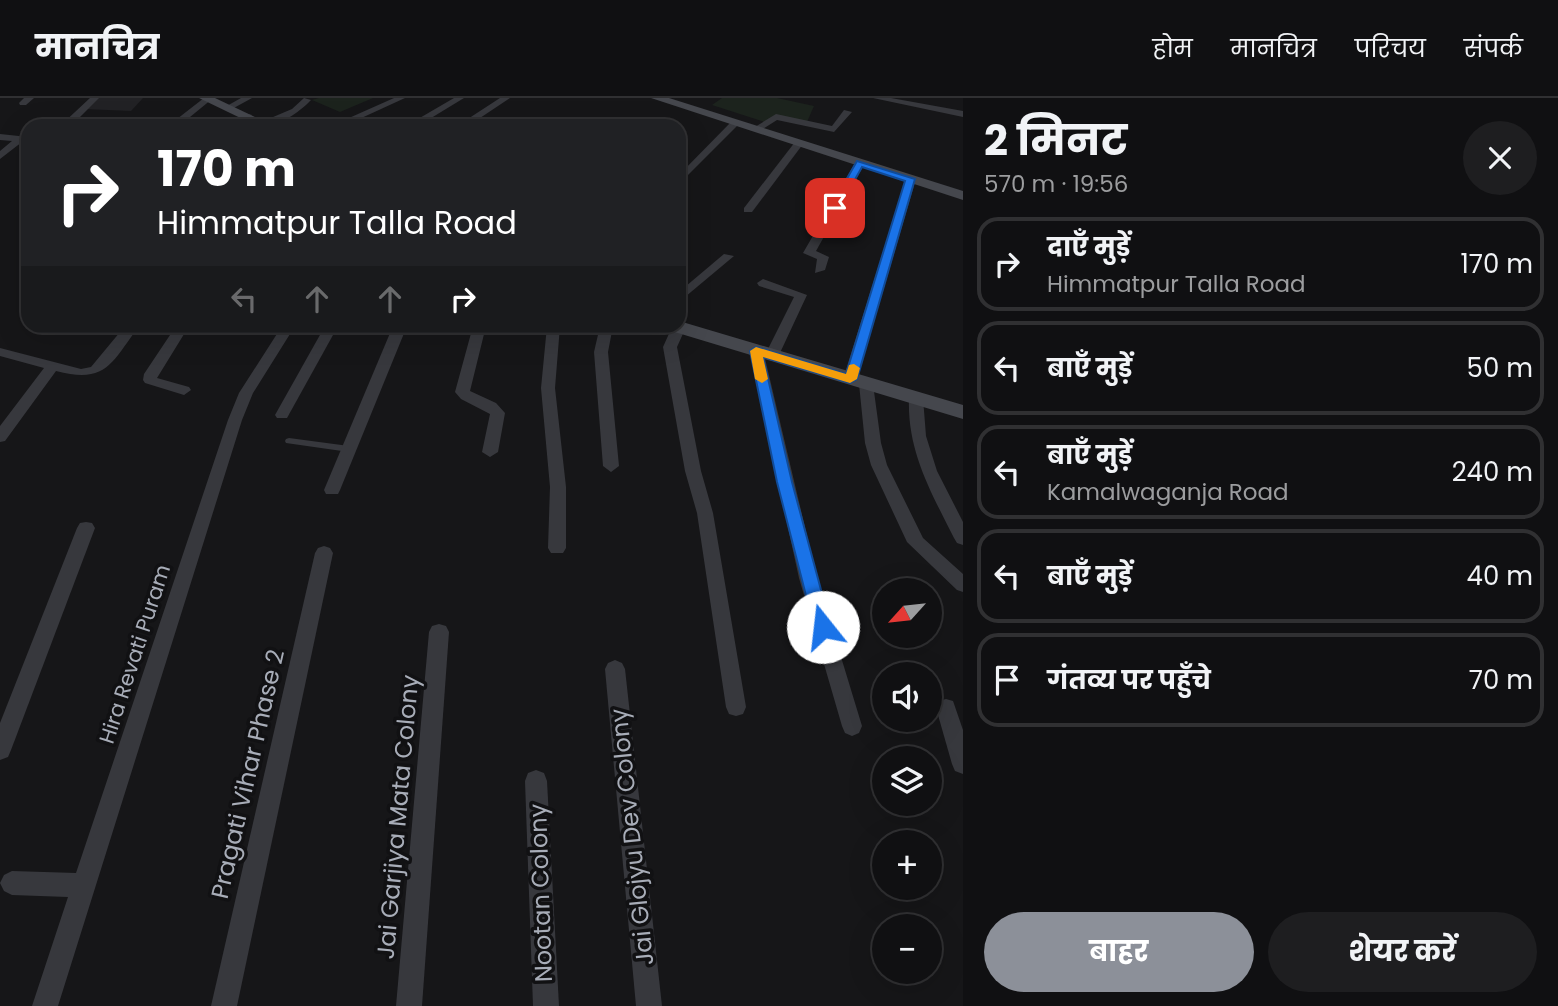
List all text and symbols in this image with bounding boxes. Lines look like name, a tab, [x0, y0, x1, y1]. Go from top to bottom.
text: मानचित्र	[35, 24, 159, 71]
text: होम	[1153, 32, 1193, 65]
text: मानचित्र	[1231, 32, 1317, 65]
text: परिचय	[1355, 32, 1426, 65]
text: संपर्क	[1464, 32, 1523, 65]
text: 2 मिनट	[984, 111, 1127, 170]
button: close	[1463, 121, 1537, 195]
text: 170 m	[157, 135, 296, 203]
icon: right	[42, 147, 133, 238]
text: 570 m · 19:56	[984, 168, 1128, 200]
pin	[805, 178, 865, 238]
icon: arrive	[816, 189, 854, 227]
text: Himmatpur Talla Road	[157, 200, 517, 245]
text: दाएँ मुड़ें	[1047, 229, 1130, 265]
icon: right	[988, 245, 1026, 283]
text: 170 m	[1460, 246, 1533, 282]
text: Himmatpur Talla Road	[1047, 268, 1306, 300]
icon: left	[225, 280, 263, 318]
icon: ahead	[298, 280, 336, 318]
icon: ahead	[371, 280, 409, 318]
icon: right	[444, 280, 482, 318]
icon: left	[988, 349, 1026, 387]
text: बाएँ मुड़ें	[1047, 350, 1132, 386]
text: 50 m	[1467, 350, 1533, 386]
text: बाएँ मुड़ें	[1047, 437, 1132, 473]
icon: left	[988, 453, 1026, 491]
text: 240 m	[1452, 454, 1533, 490]
text: Kamalwaganja Road	[1047, 476, 1289, 508]
icon: left	[988, 557, 1026, 595]
text: बाएँ मुड़ें	[1047, 558, 1132, 594]
text: 40 m	[1467, 558, 1533, 594]
street label: Hira Revati Puram	[92, 561, 177, 747]
north arrow	[872, 578, 942, 648]
map controls	[872, 578, 942, 984]
position arrow	[786, 590, 860, 664]
street label: Pragati Vihar Phase 2	[203, 646, 292, 902]
icon: arrive	[988, 661, 1026, 699]
button: sound	[872, 662, 942, 732]
text: गंतव्य पर पहुँचे	[1047, 662, 1211, 698]
text: 70 m	[1469, 662, 1533, 698]
street label: Jai Garjiya Mata Colony	[369, 673, 426, 961]
street label: Jai Glojyu Dev Colony	[602, 706, 661, 967]
button: layers	[872, 746, 942, 816]
street label: Nootan Colony	[521, 803, 560, 983]
button: +	[872, 830, 942, 900]
button: बाहर	[984, 912, 1254, 992]
button: शेयर करें	[1268, 912, 1537, 992]
button: −	[872, 914, 942, 984]

